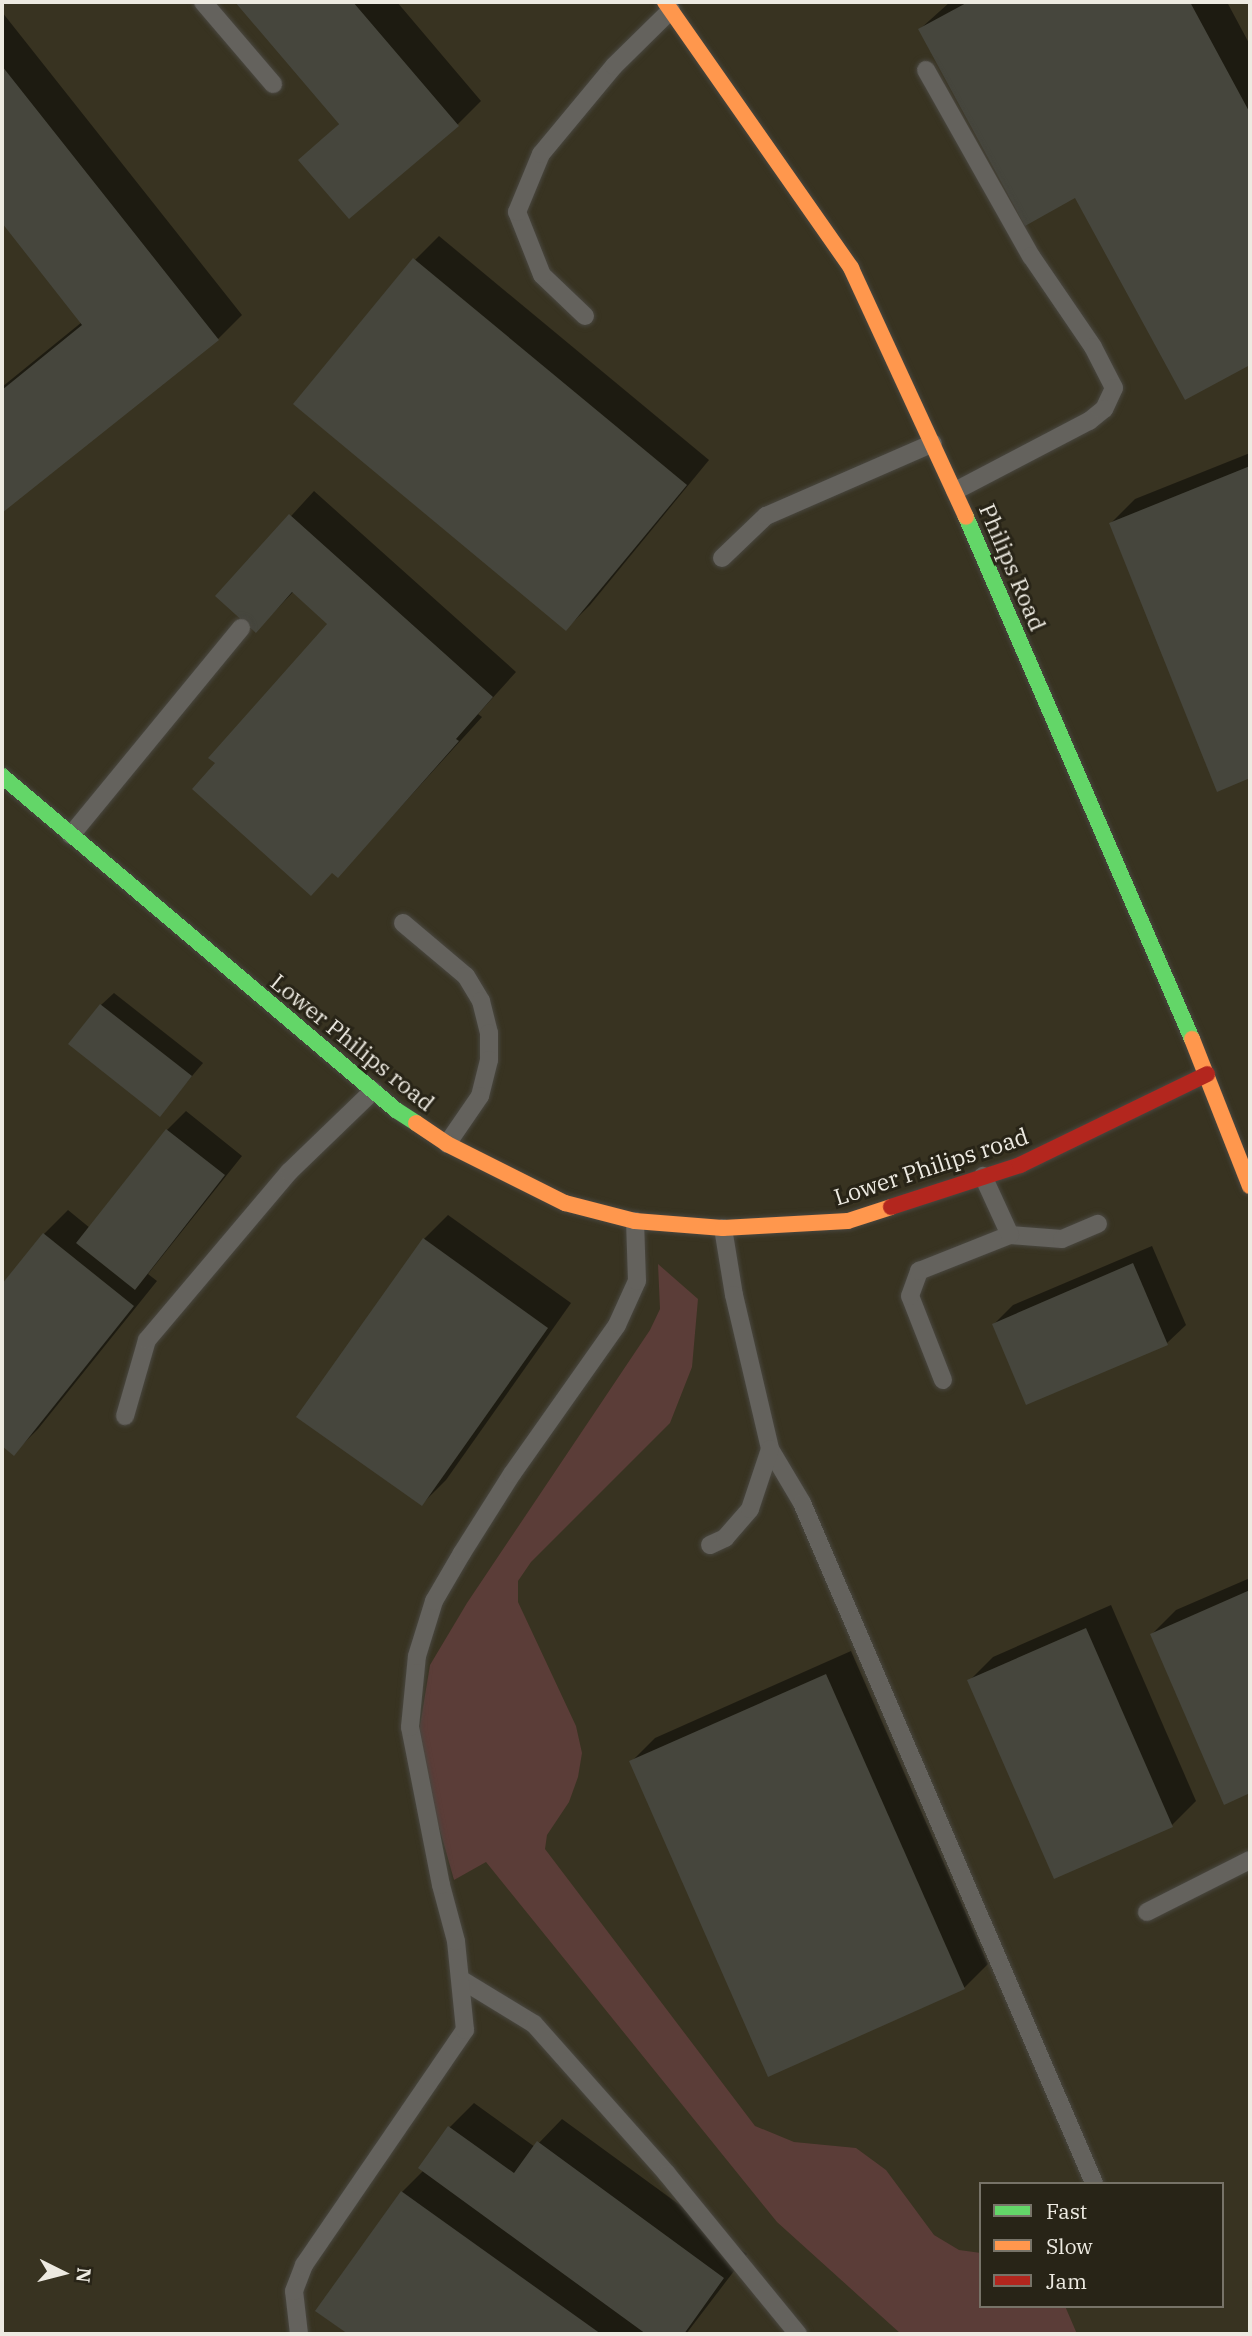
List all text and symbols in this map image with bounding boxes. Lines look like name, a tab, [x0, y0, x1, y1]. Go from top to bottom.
street label: Philips Road	[974, 499, 1052, 635]
street label: Lower Philips road	[266, 967, 440, 1117]
street label: Lower Philips road	[830, 1122, 1032, 1210]
legend	[979, 2182, 1224, 2308]
text: Fast	[1046, 2197, 1087, 2225]
text: Slow	[1046, 2232, 1093, 2260]
north arrow	[28, 2238, 98, 2308]
text: N	[71, 2266, 97, 2284]
text: Jam	[1046, 2267, 1087, 2295]

